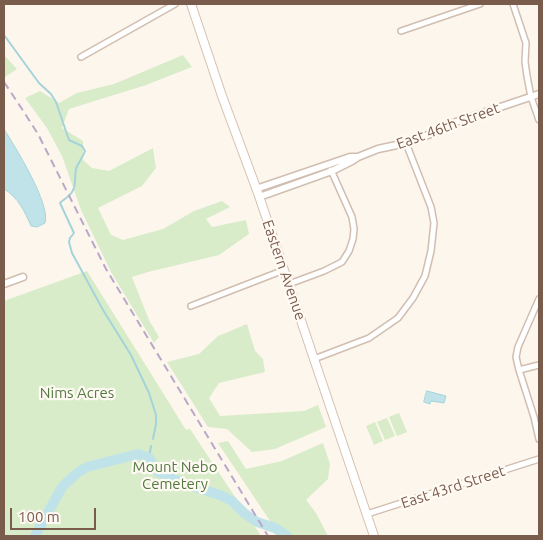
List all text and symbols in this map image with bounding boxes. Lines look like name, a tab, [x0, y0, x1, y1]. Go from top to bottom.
street label: East 46th Street	[394, 99, 502, 153]
street label: Eastern Avenue	[258, 217, 310, 323]
park label: Nims Acres	[40, 384, 114, 402]
park label: Mount Nebo Cemetery	[133, 458, 217, 493]
street label: East 43rd Street	[399, 462, 507, 512]
scale bar	[12, 498, 99, 530]
text: 100 m	[18, 508, 60, 525]

